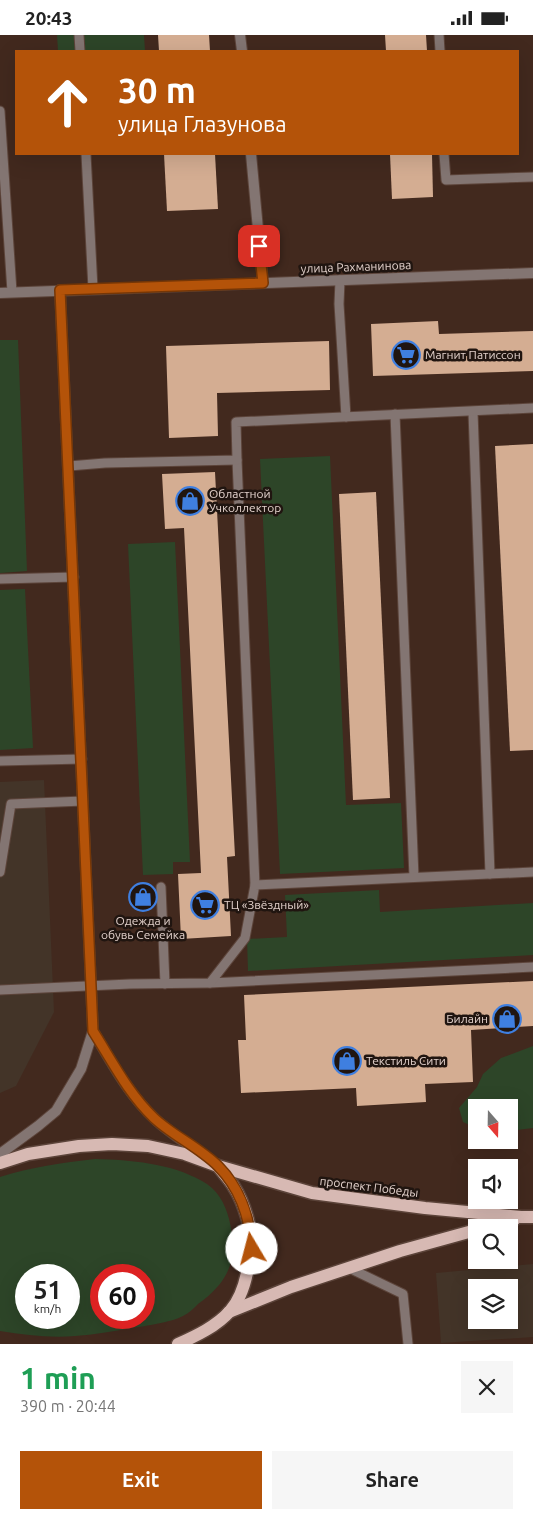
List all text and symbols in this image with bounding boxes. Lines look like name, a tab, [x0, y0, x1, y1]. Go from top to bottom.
text: 20:43	[25, 7, 73, 29]
icon: ahead	[35, 70, 100, 135]
text: 30 m	[118, 70, 196, 110]
text: улица Глазунова	[118, 111, 287, 136]
pin	[238, 225, 280, 267]
icon: arrive	[245, 232, 273, 260]
street label: улица Рахманинова	[300, 258, 412, 275]
supermarket icon: Магнит Патиссон	[391, 340, 421, 370]
place label: Магнит Патиссон	[425, 348, 521, 361]
shop icon: Областной Учколлектор	[175, 486, 205, 516]
place label: Областной Учколлектор	[209, 487, 281, 514]
shop icon: Одежда и обувь Семейка	[128, 882, 158, 912]
supermarket icon: ТЦ «Звёздный»	[190, 890, 220, 920]
place label: ТЦ «Звёздный»	[224, 898, 309, 911]
place label: Одежда и обувь Семейка	[101, 914, 185, 941]
shop icon: Билайн	[492, 1004, 522, 1034]
place label: Билайн	[446, 1012, 488, 1025]
shop icon: Текстиль Сити	[332, 1046, 362, 1076]
place label: Текстиль Сити	[366, 1054, 446, 1067]
north arrow	[468, 1099, 518, 1149]
map controls	[468, 1099, 518, 1329]
button: sound	[468, 1159, 518, 1209]
street label: проспект Победы	[319, 1174, 419, 1199]
button: search	[468, 1219, 518, 1269]
position arrow	[225, 1222, 277, 1274]
speed limit sign: 60	[90, 1264, 155, 1329]
text: 51	[33, 1276, 62, 1304]
button: layers	[468, 1279, 518, 1329]
text: km/h	[34, 1302, 61, 1315]
text: 1 min	[20, 1361, 96, 1395]
button: close	[461, 1361, 513, 1413]
text: 390 m · 20:44	[20, 1397, 116, 1415]
button: Exit	[20, 1451, 262, 1509]
button: Share	[272, 1451, 513, 1509]

